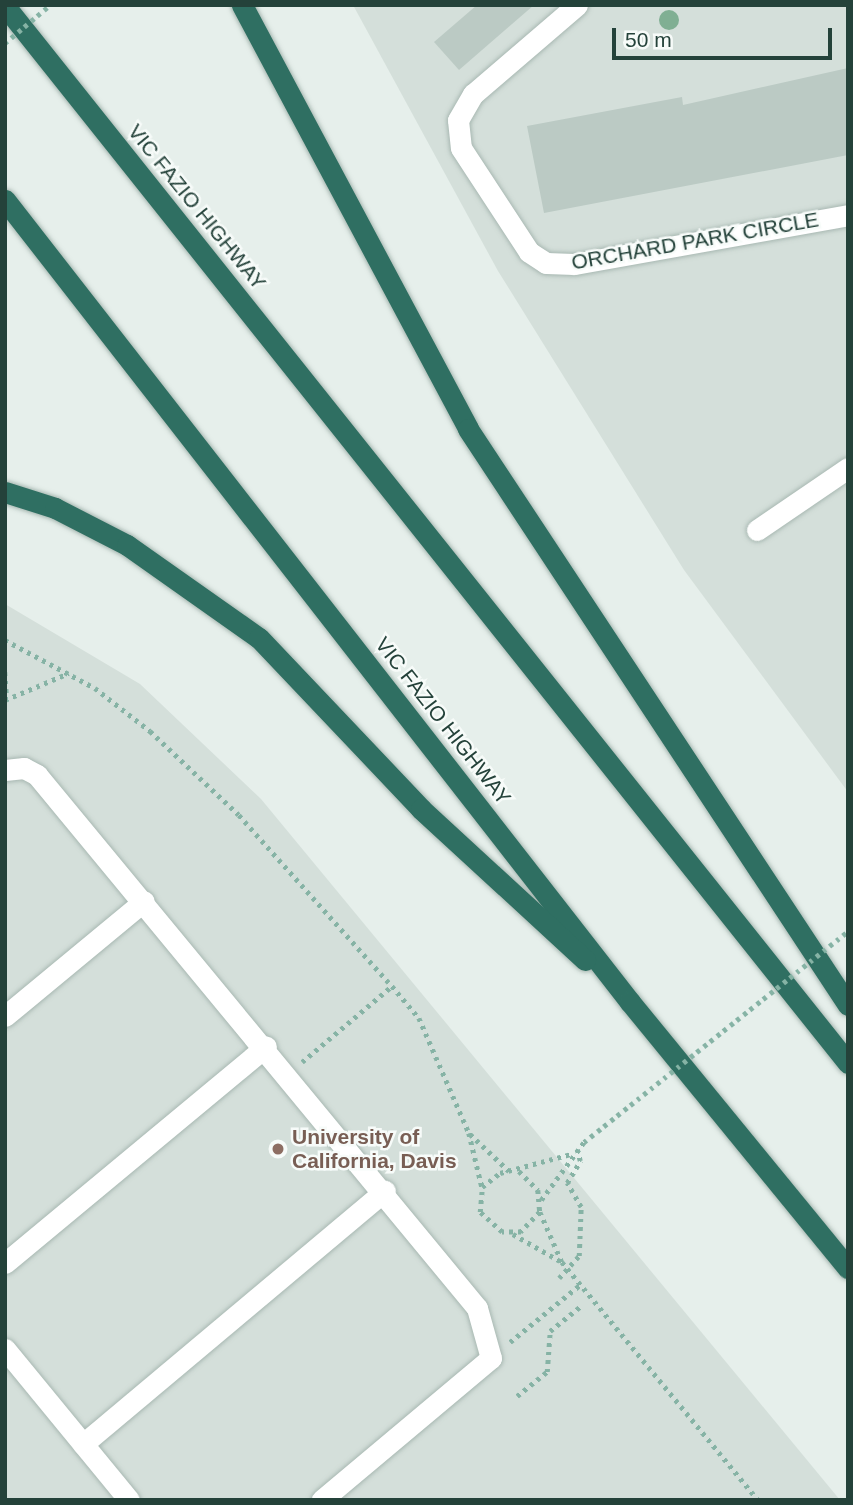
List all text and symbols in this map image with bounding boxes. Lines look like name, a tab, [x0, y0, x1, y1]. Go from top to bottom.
scale bar	[615, 14, 836, 58]
text: 50 m	[625, 28, 672, 51]
street label: VIC FAZIO HIGHWAY	[123, 119, 271, 295]
street label: ORCHARD PARK CIRCLE	[569, 207, 821, 275]
street label: VIC FAZIO HIGHWAY	[370, 632, 516, 810]
place label: University of California, Davis	[292, 1124, 457, 1174]
marker: University of California, Davis	[270, 1141, 286, 1157]

